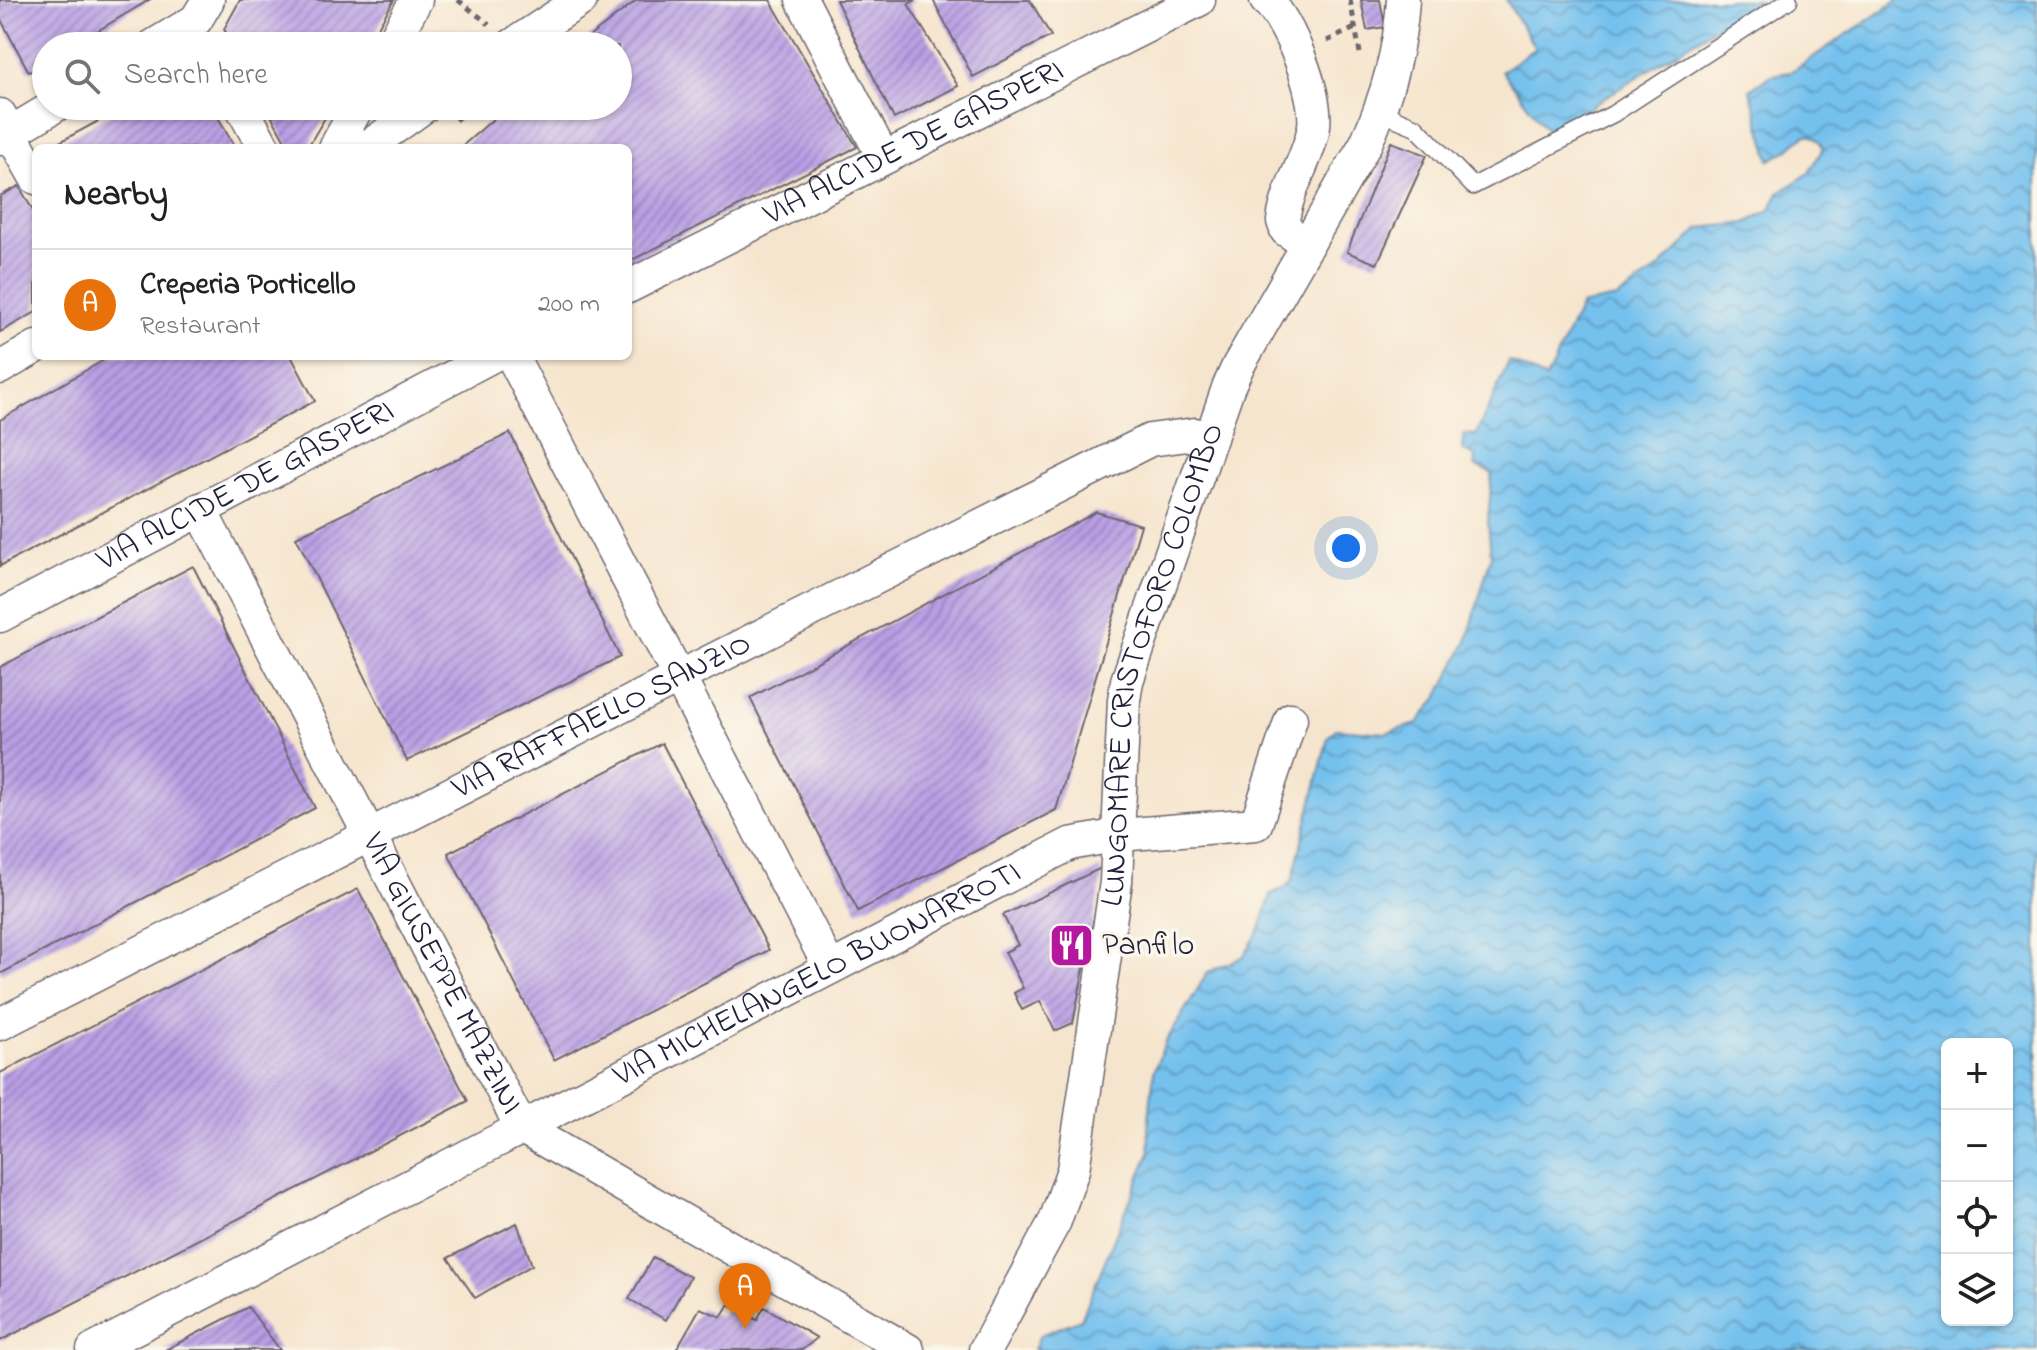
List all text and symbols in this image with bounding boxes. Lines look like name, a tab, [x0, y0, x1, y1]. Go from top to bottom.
search box	[32, 32, 632, 120]
street label: VIA ALCIDE DE GASPERI	[755, 48, 1072, 239]
icon: search	[60, 54, 104, 98]
text: Search here	[124, 54, 268, 98]
text: Nearby	[64, 171, 168, 221]
text: Creperia Porticello	[140, 264, 356, 308]
text: A	[82, 286, 98, 324]
text: 200 m	[538, 286, 600, 324]
text: Restaurant	[140, 308, 260, 346]
street label: VIA ALCIDE DE GASPERI	[88, 388, 403, 585]
street label: LUNGOMARE CRISTOFORO COLOMBO	[1089, 417, 1238, 910]
your location	[1326, 528, 1366, 568]
street label: VIA RAFFAELLO SANZIO	[444, 621, 760, 813]
street label: VIA GIUSEPPE MAZZINI	[349, 824, 534, 1123]
street label: VIA MICHELANGELO BUONARROTI	[605, 850, 1030, 1100]
restaurant icon: Panfilo	[1047, 922, 1095, 970]
place label: Panfilo	[1102, 923, 1194, 970]
map controls	[1941, 1038, 2013, 1326]
button: +	[1941, 1038, 2013, 1110]
button: −	[1941, 1110, 2013, 1182]
button: locate	[1941, 1182, 2013, 1254]
button: layers	[1941, 1254, 2013, 1326]
pin: A	[719, 1263, 771, 1329]

